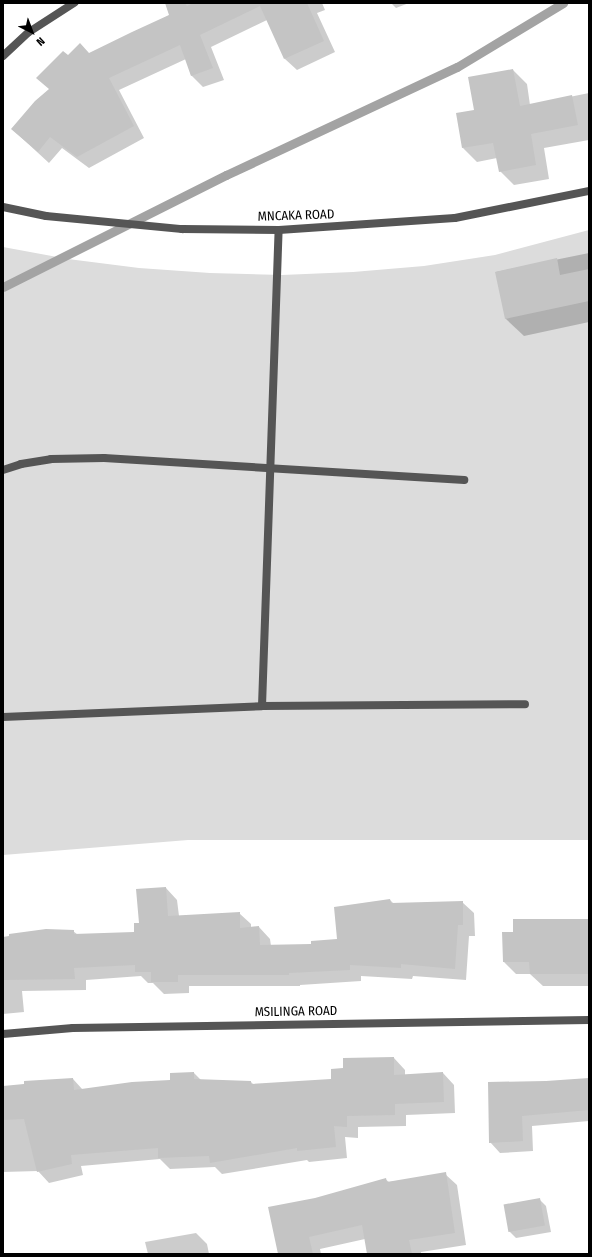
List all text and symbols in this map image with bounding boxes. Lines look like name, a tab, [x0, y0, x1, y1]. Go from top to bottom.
north arrow	[12, 12, 52, 52]
text: N	[34, 34, 47, 48]
street label: MNCAKA ROAD	[257, 207, 335, 225]
street label: MSILINGA ROAD	[255, 1003, 337, 1021]

